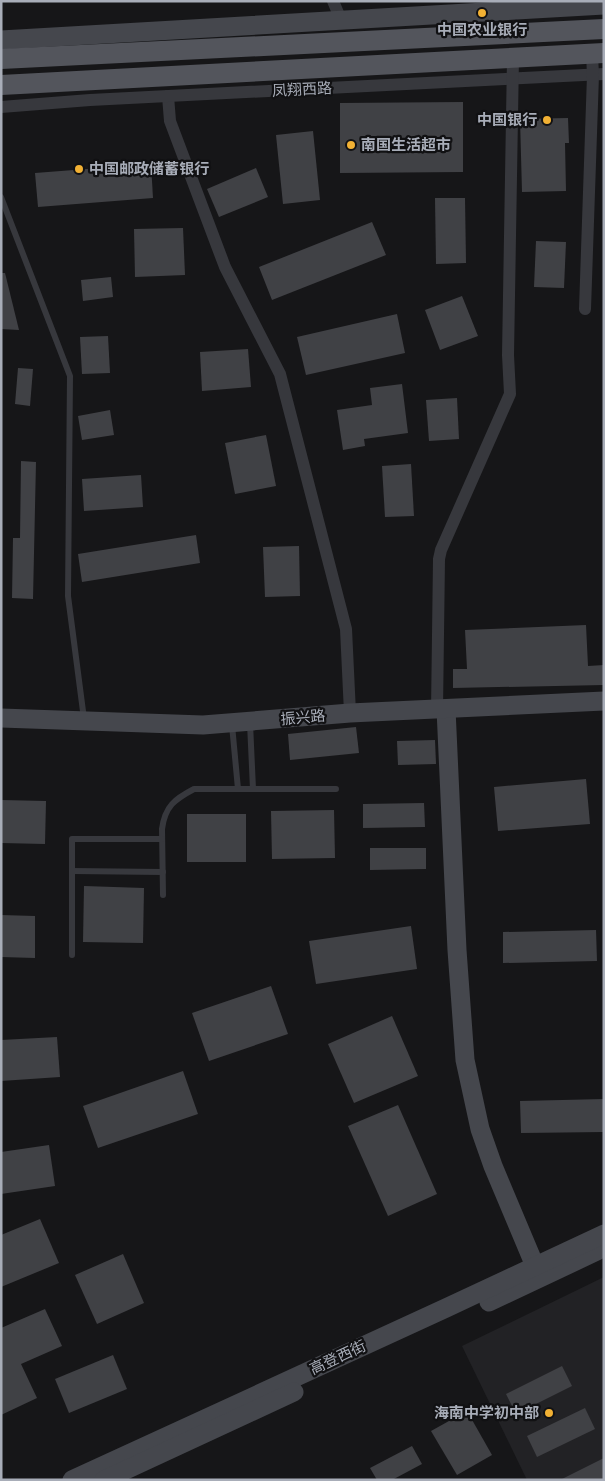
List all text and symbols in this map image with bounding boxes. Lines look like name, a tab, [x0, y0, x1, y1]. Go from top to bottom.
marker: 中国农业银行	[476, 7, 488, 19]
place label: 中国农业银行	[437, 20, 527, 41]
street label: 凤翔西路	[271, 78, 333, 102]
place label: 中国银行	[477, 110, 537, 131]
marker: 中国银行	[541, 114, 553, 126]
place label: 南国生活超市	[361, 135, 451, 156]
marker: 南国生活超市	[345, 139, 357, 151]
place label: 中国邮政储蓄银行	[89, 159, 209, 180]
marker: 中国邮政储蓄银行	[73, 163, 85, 175]
street label: 振兴路	[280, 706, 326, 730]
street label: 高登西街	[306, 1336, 370, 1380]
place label: 海南中学初中部	[434, 1403, 539, 1424]
marker: 海南中学初中部	[543, 1407, 555, 1419]

